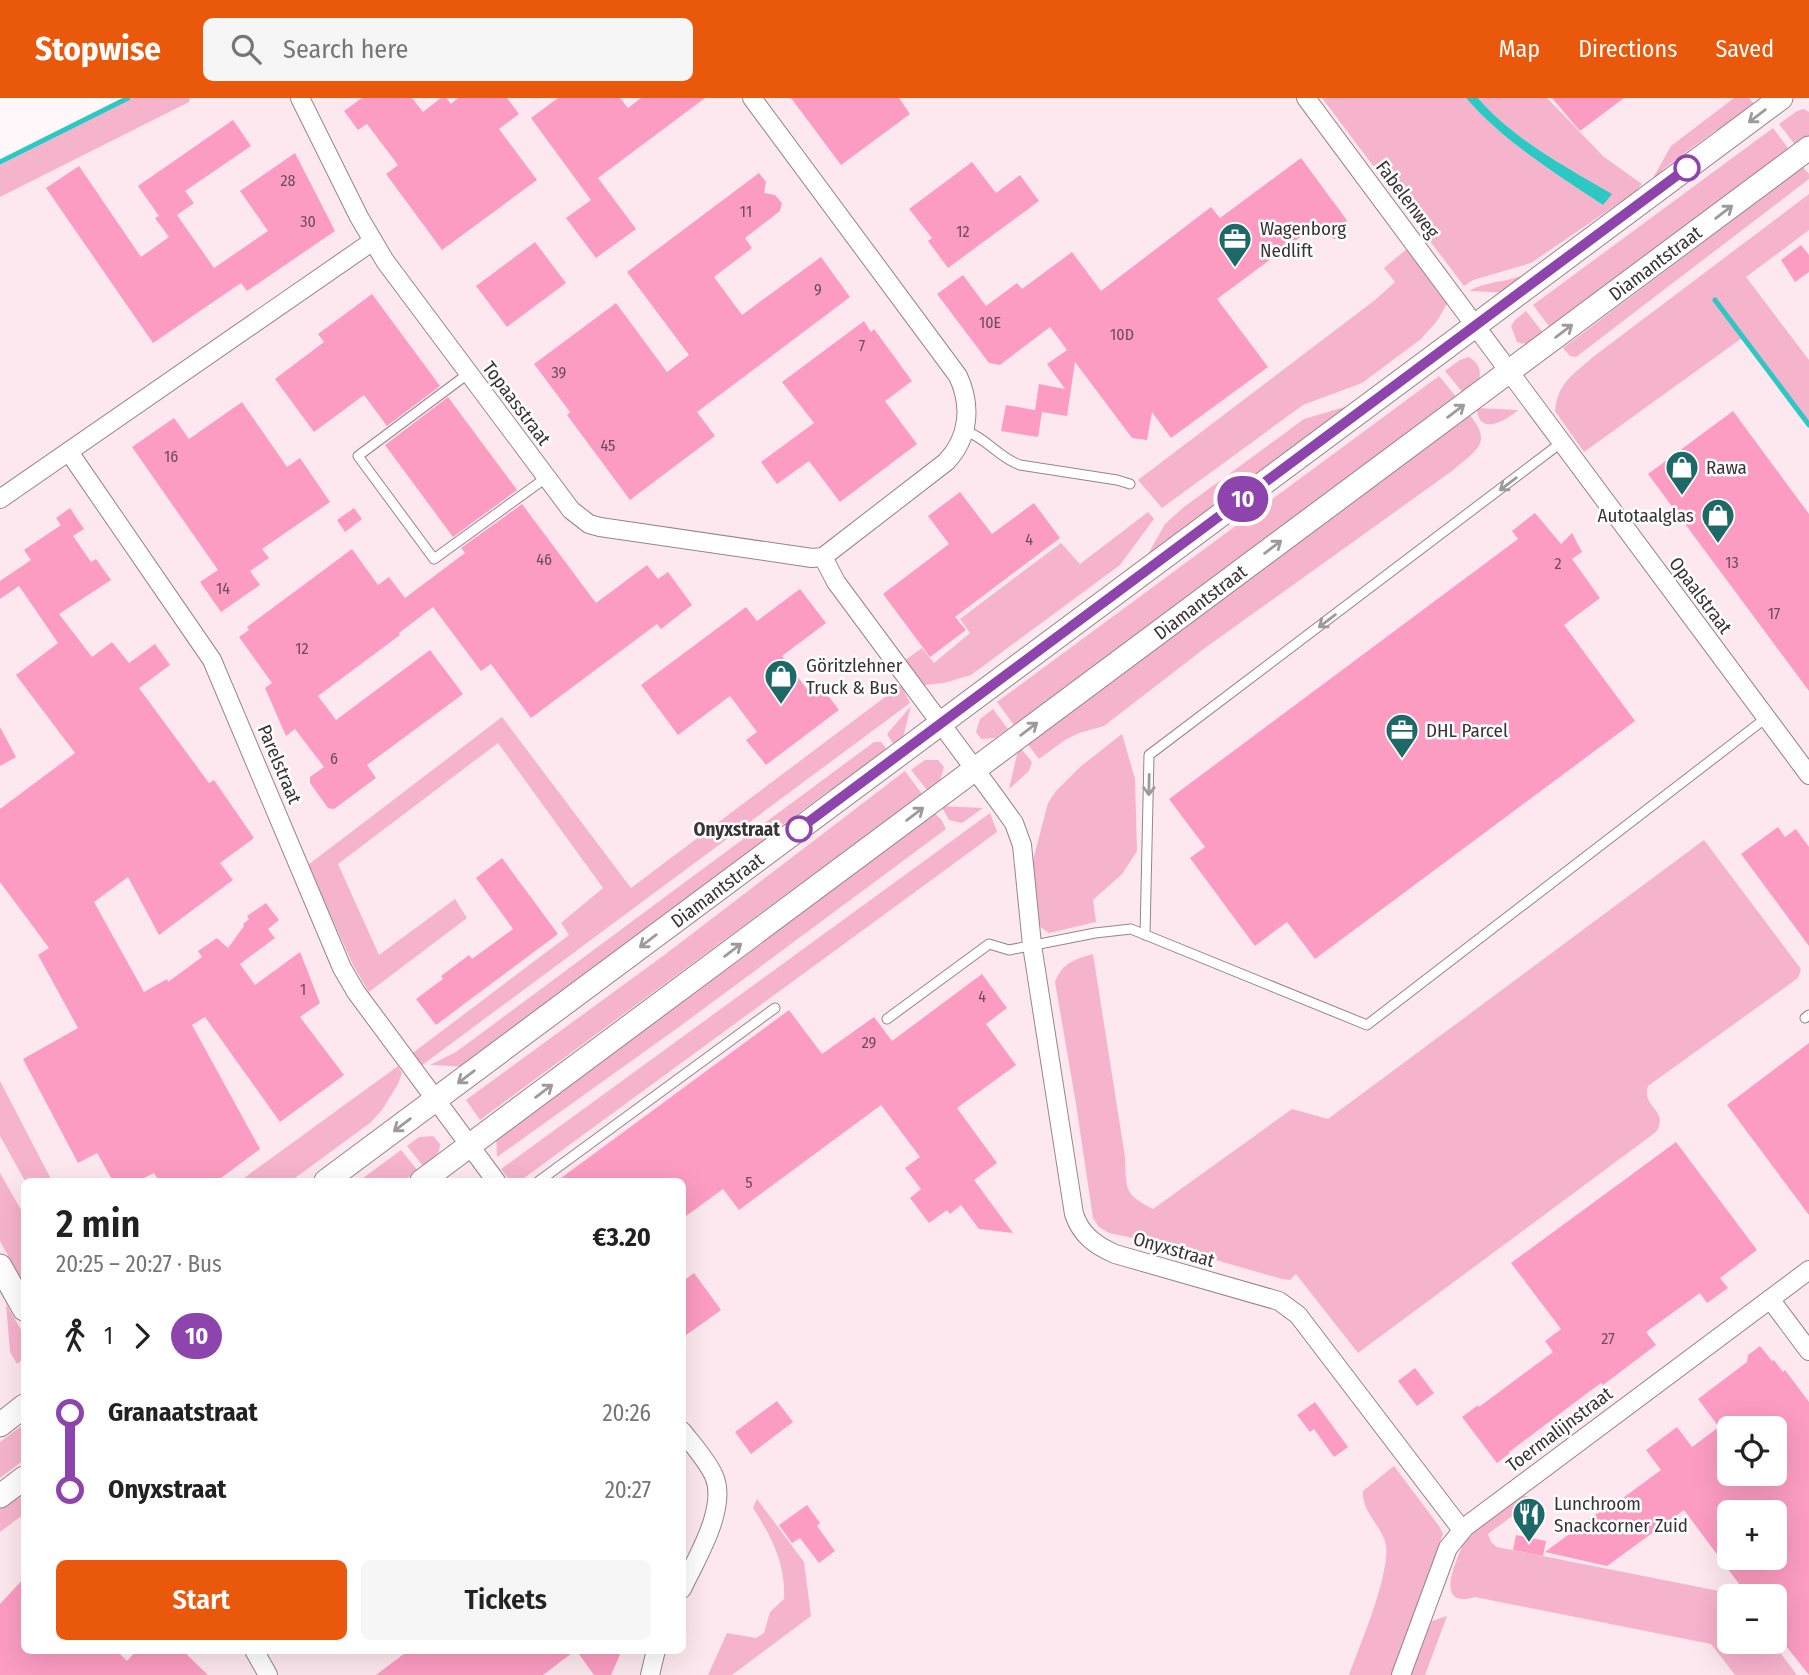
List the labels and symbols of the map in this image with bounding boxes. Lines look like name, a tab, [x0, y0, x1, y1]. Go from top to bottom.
one-way arrow	[1748, 109, 1767, 124]
unlabelled marker	[1674, 155, 1700, 181]
street label: Fabelenweg	[1371, 156, 1444, 243]
house number: 28	[280, 171, 296, 190]
house number: 11	[740, 202, 752, 221]
one-way arrow	[1714, 204, 1733, 219]
house number: 30	[300, 212, 316, 231]
place label: Wagenborg Nedlift	[1260, 217, 1346, 262]
office icon: Wagenborg Nedlift	[1216, 220, 1254, 269]
street label: Diamantstraat	[1604, 221, 1707, 306]
house number: 12	[956, 222, 970, 241]
house number: 9	[814, 280, 822, 299]
house number: 10E	[979, 313, 1001, 332]
one-way arrow	[1554, 323, 1573, 338]
house number: 10D	[1110, 325, 1134, 344]
house number: 7	[859, 336, 866, 355]
street label: Topaasstraat	[478, 357, 556, 450]
house number: 39	[552, 363, 567, 382]
one-way arrow	[1446, 404, 1464, 419]
house number: 45	[601, 436, 615, 455]
house number: 16	[164, 447, 178, 466]
shop icon: Rawa	[1663, 448, 1701, 497]
place label: Rawa	[1706, 456, 1747, 479]
line badge: 10	[1212, 476, 1274, 522]
one-way arrow	[1499, 477, 1518, 491]
shop icon: Autotaalglas	[1699, 496, 1737, 545]
place label: Autotaalglas	[1598, 504, 1694, 527]
house number: 4	[1025, 530, 1033, 549]
one-way arrow	[1263, 540, 1282, 555]
house number: 46	[536, 550, 552, 569]
street label: Opaalstraat	[1664, 552, 1737, 639]
house number: 13	[1725, 553, 1739, 572]
house number: 2	[1554, 554, 1562, 573]
street label: Diamantstraat	[1149, 560, 1252, 645]
house number: 14	[216, 579, 230, 598]
house number: 17	[1768, 604, 1781, 623]
one-way arrow	[1317, 613, 1336, 628]
house number: 12	[295, 639, 309, 658]
place label: Göritzlehner Truck & Bus	[806, 654, 903, 699]
shop icon: Göritzlehner Truck & Bus	[762, 657, 800, 706]
office icon: DHL Parcel	[1383, 711, 1421, 760]
place label: DHL Parcel	[1426, 719, 1508, 742]
street label: Parelstraat	[253, 721, 307, 808]
one-way arrow	[1020, 722, 1039, 737]
house number: 6	[330, 749, 338, 768]
one-way arrow	[1142, 773, 1155, 796]
one-way arrow	[905, 807, 924, 822]
marker: Onyxstraat	[786, 816, 812, 842]
place label: Onyxstraat	[693, 818, 780, 841]
street label: Diamantstraat	[666, 848, 769, 933]
one-way arrow	[639, 934, 658, 949]
one-way arrow	[723, 943, 742, 957]
house number: 1	[300, 980, 306, 999]
house number: 4	[978, 987, 986, 1006]
house number: 29	[862, 1033, 877, 1052]
one-way arrow	[457, 1070, 475, 1085]
one-way arrow	[534, 1083, 553, 1098]
one-way arrow	[393, 1117, 412, 1132]
house number: 5	[745, 1173, 753, 1192]
street label: Onyxstraat	[1130, 1227, 1218, 1272]
house number: 27	[1601, 1329, 1615, 1348]
street label: Toermalijnstraat	[1502, 1381, 1618, 1477]
place label: Lunchroom Snackcorner Zuid	[1554, 1492, 1688, 1537]
restaurant icon: Lunchroom Snackcorner Zuid	[1510, 1495, 1548, 1544]

